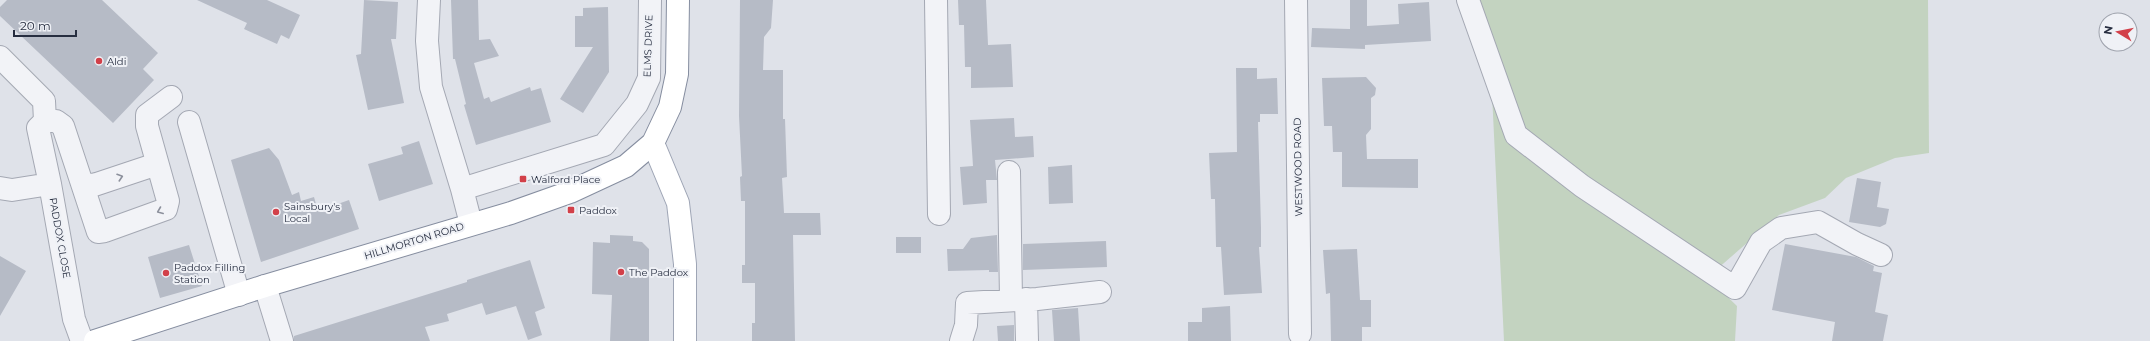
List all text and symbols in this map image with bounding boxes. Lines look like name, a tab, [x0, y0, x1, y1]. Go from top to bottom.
scale bar	[14, 12, 76, 38]
north arrow	[2098, 12, 2138, 52]
street label: ELMS DRIVE	[640, 14, 656, 78]
text: 20 m	[20, 18, 51, 33]
text: N	[2100, 25, 2116, 36]
place label: Aldi	[107, 55, 126, 68]
marker: Aldi	[94, 56, 104, 66]
street label: WESTWOOD ROAD	[1291, 117, 1305, 217]
one-way arrow	[117, 173, 124, 182]
place label: Walford Place	[531, 173, 600, 186]
marker: Walford Place	[518, 174, 528, 184]
street label: PADDOX CLOSE	[46, 197, 74, 280]
place label: Sainsbury's Local	[284, 200, 340, 225]
place label: Paddox	[579, 204, 618, 217]
marker: Paddox	[566, 205, 576, 215]
one-way arrow	[156, 206, 164, 214]
marker: Sainsbury's Local	[271, 207, 281, 217]
street label: HILLMORTON ROAD	[362, 220, 466, 262]
place label: Paddox Filling Station	[174, 261, 245, 286]
place label: The Paddox	[629, 266, 689, 279]
marker: The Paddox	[616, 267, 626, 277]
marker: Paddox Filling Station	[161, 268, 171, 278]

